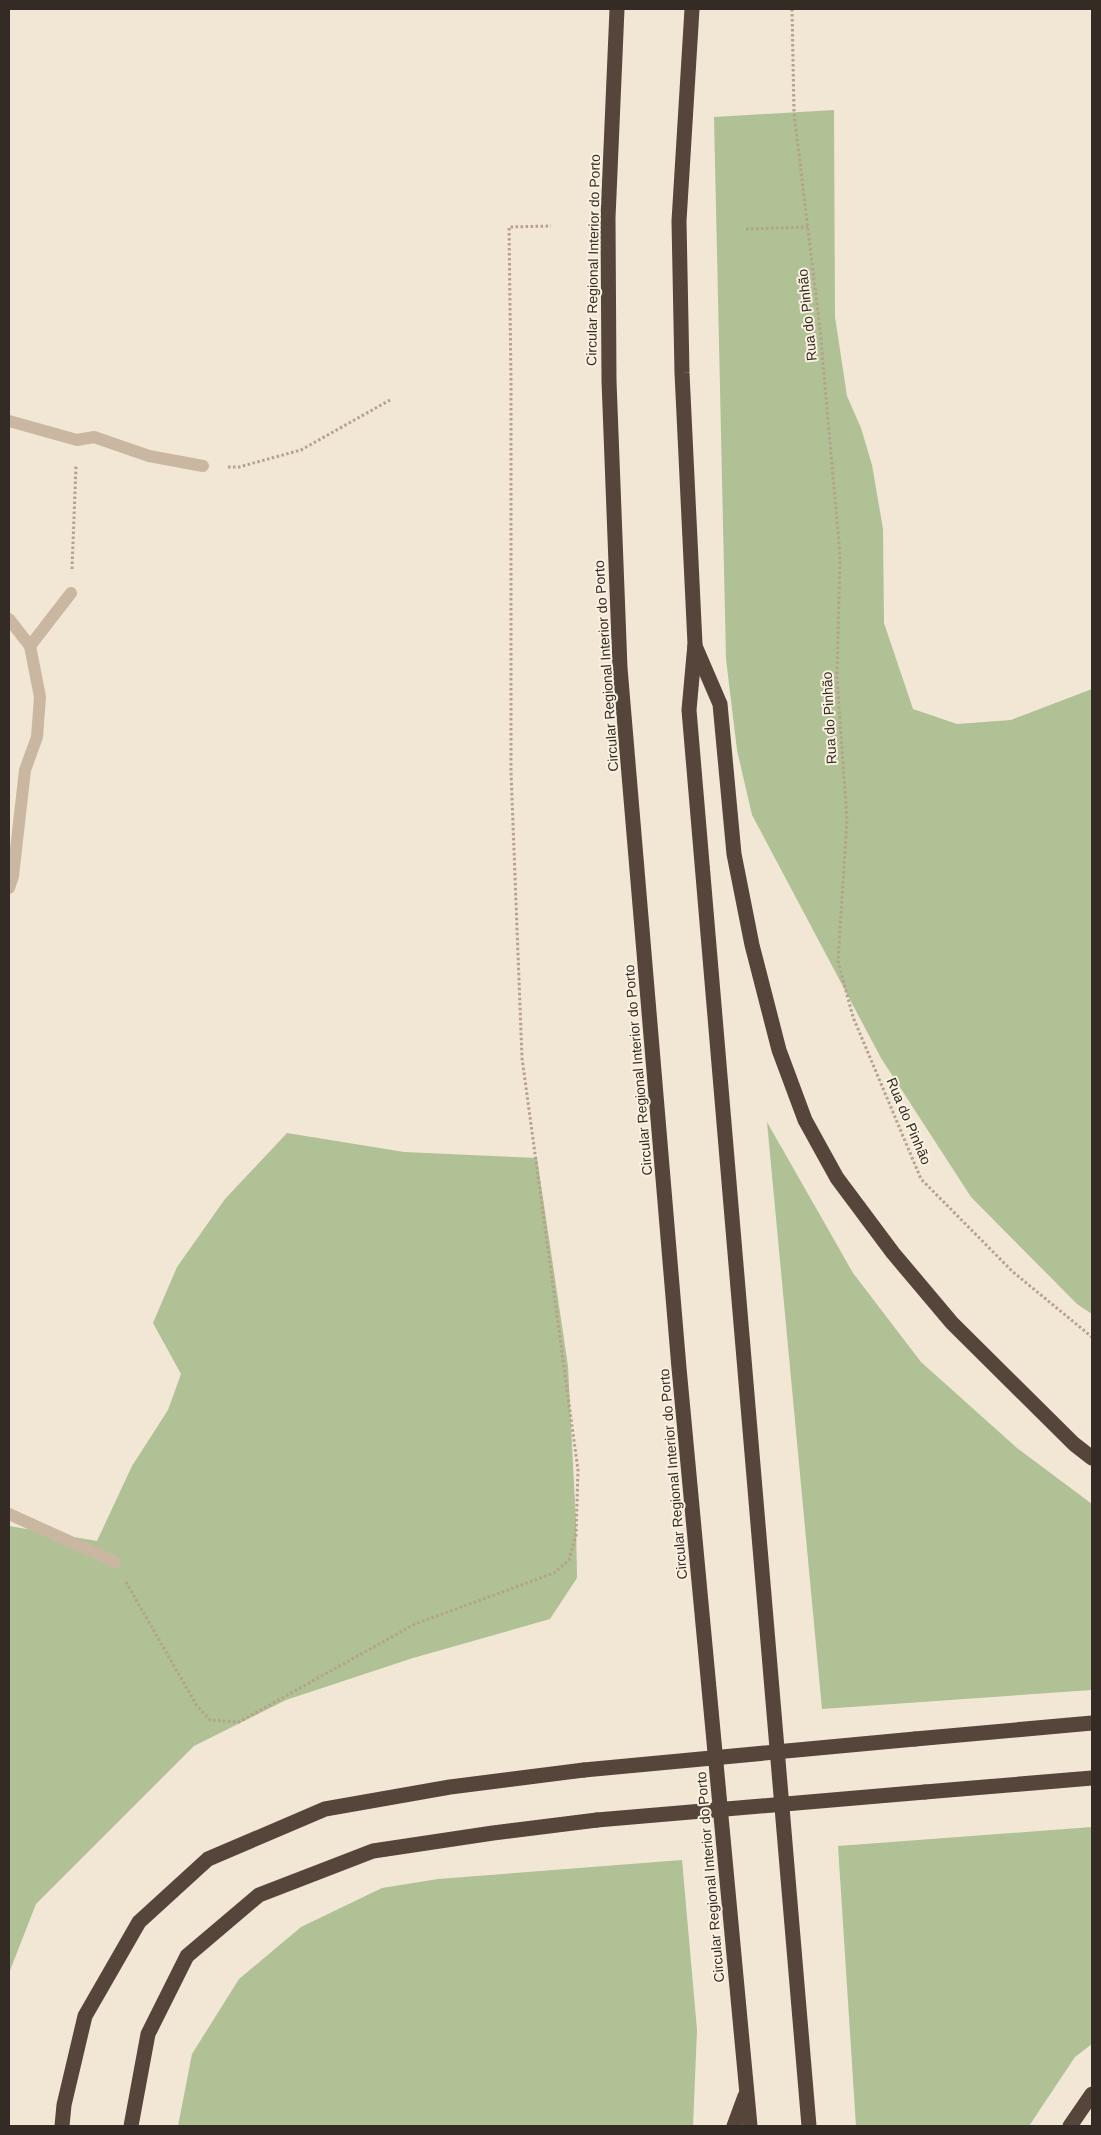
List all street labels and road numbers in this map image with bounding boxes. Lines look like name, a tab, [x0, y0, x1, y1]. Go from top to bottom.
street label: Circular Regional Interior do Porto	[583, 154, 603, 366]
street label: Rua do Pinhão	[794, 268, 820, 362]
street label: Circular Regional Interior do Porto	[591, 560, 621, 772]
street label: Rua do Pinhão	[819, 671, 839, 765]
street label: Circular Regional Interior do Porto	[621, 964, 655, 1176]
street label: Rua do Pinhão	[884, 1075, 935, 1167]
street label: Circular Regional Interior do Porto	[656, 1368, 690, 1580]
street label: Circular Regional Interior do Porto	[693, 1771, 727, 1983]

